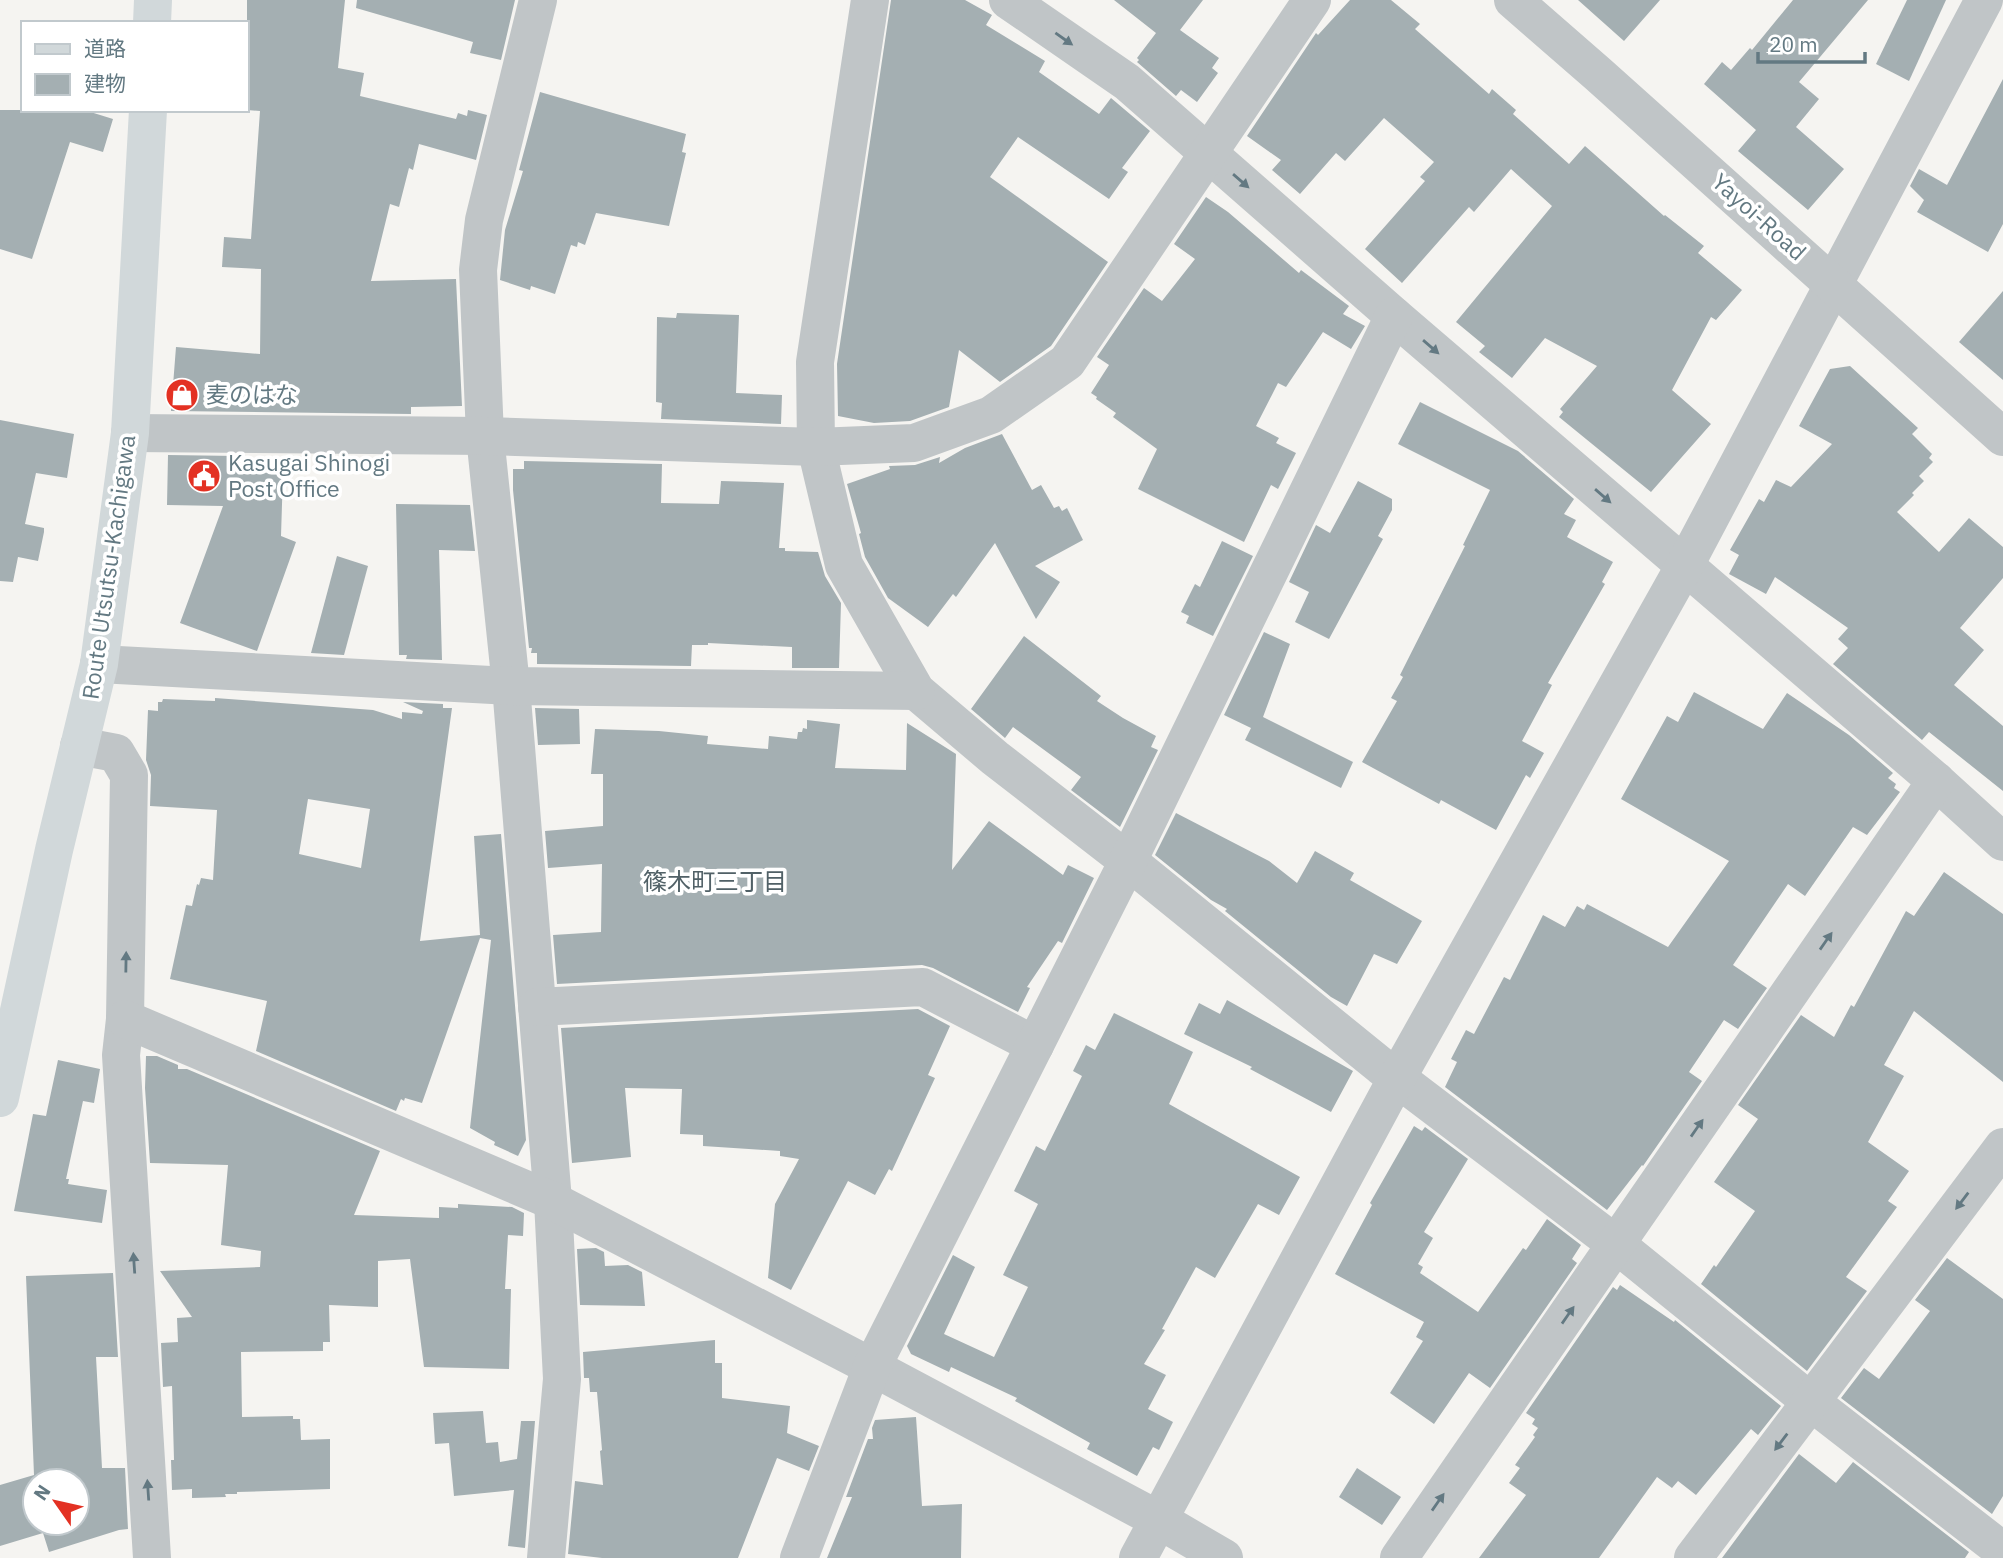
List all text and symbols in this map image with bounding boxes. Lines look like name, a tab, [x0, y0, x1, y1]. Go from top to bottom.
legend	[21, 21, 248, 112]
scale bar	[1758, 21, 1865, 65]
text: 20 m	[1769, 30, 1818, 58]
one-way arrow	[1055, 32, 1073, 46]
text: 道路	[84, 34, 126, 62]
text: 建物	[84, 69, 126, 97]
street label: Yayoi-Road	[1706, 166, 1813, 266]
one-way arrow	[1232, 173, 1250, 189]
one-way arrow	[1422, 339, 1440, 355]
shop icon: 麦のはな	[163, 376, 201, 414]
place label: 麦のはな	[206, 379, 298, 409]
street label: Route Utsutsu-Kachigawa	[75, 433, 141, 701]
place label: Kasugai Shinogi Post Office	[228, 447, 390, 503]
public building icon: Kasugai Shinogi Post Office	[185, 457, 223, 495]
one-way arrow	[1595, 488, 1612, 503]
district label: 篠木町三丁目	[643, 865, 787, 897]
one-way arrow	[1819, 932, 1833, 950]
one-way arrow	[120, 951, 132, 973]
one-way arrow	[1690, 1119, 1704, 1137]
one-way arrow	[1955, 1192, 1969, 1210]
one-way arrow	[128, 1252, 139, 1274]
one-way arrow	[1561, 1306, 1575, 1324]
one-way arrow	[1774, 1432, 1788, 1451]
north arrow	[21, 1467, 91, 1537]
one-way arrow	[142, 1479, 153, 1501]
text: N	[28, 1480, 56, 1505]
one-way arrow	[1431, 1493, 1445, 1511]

